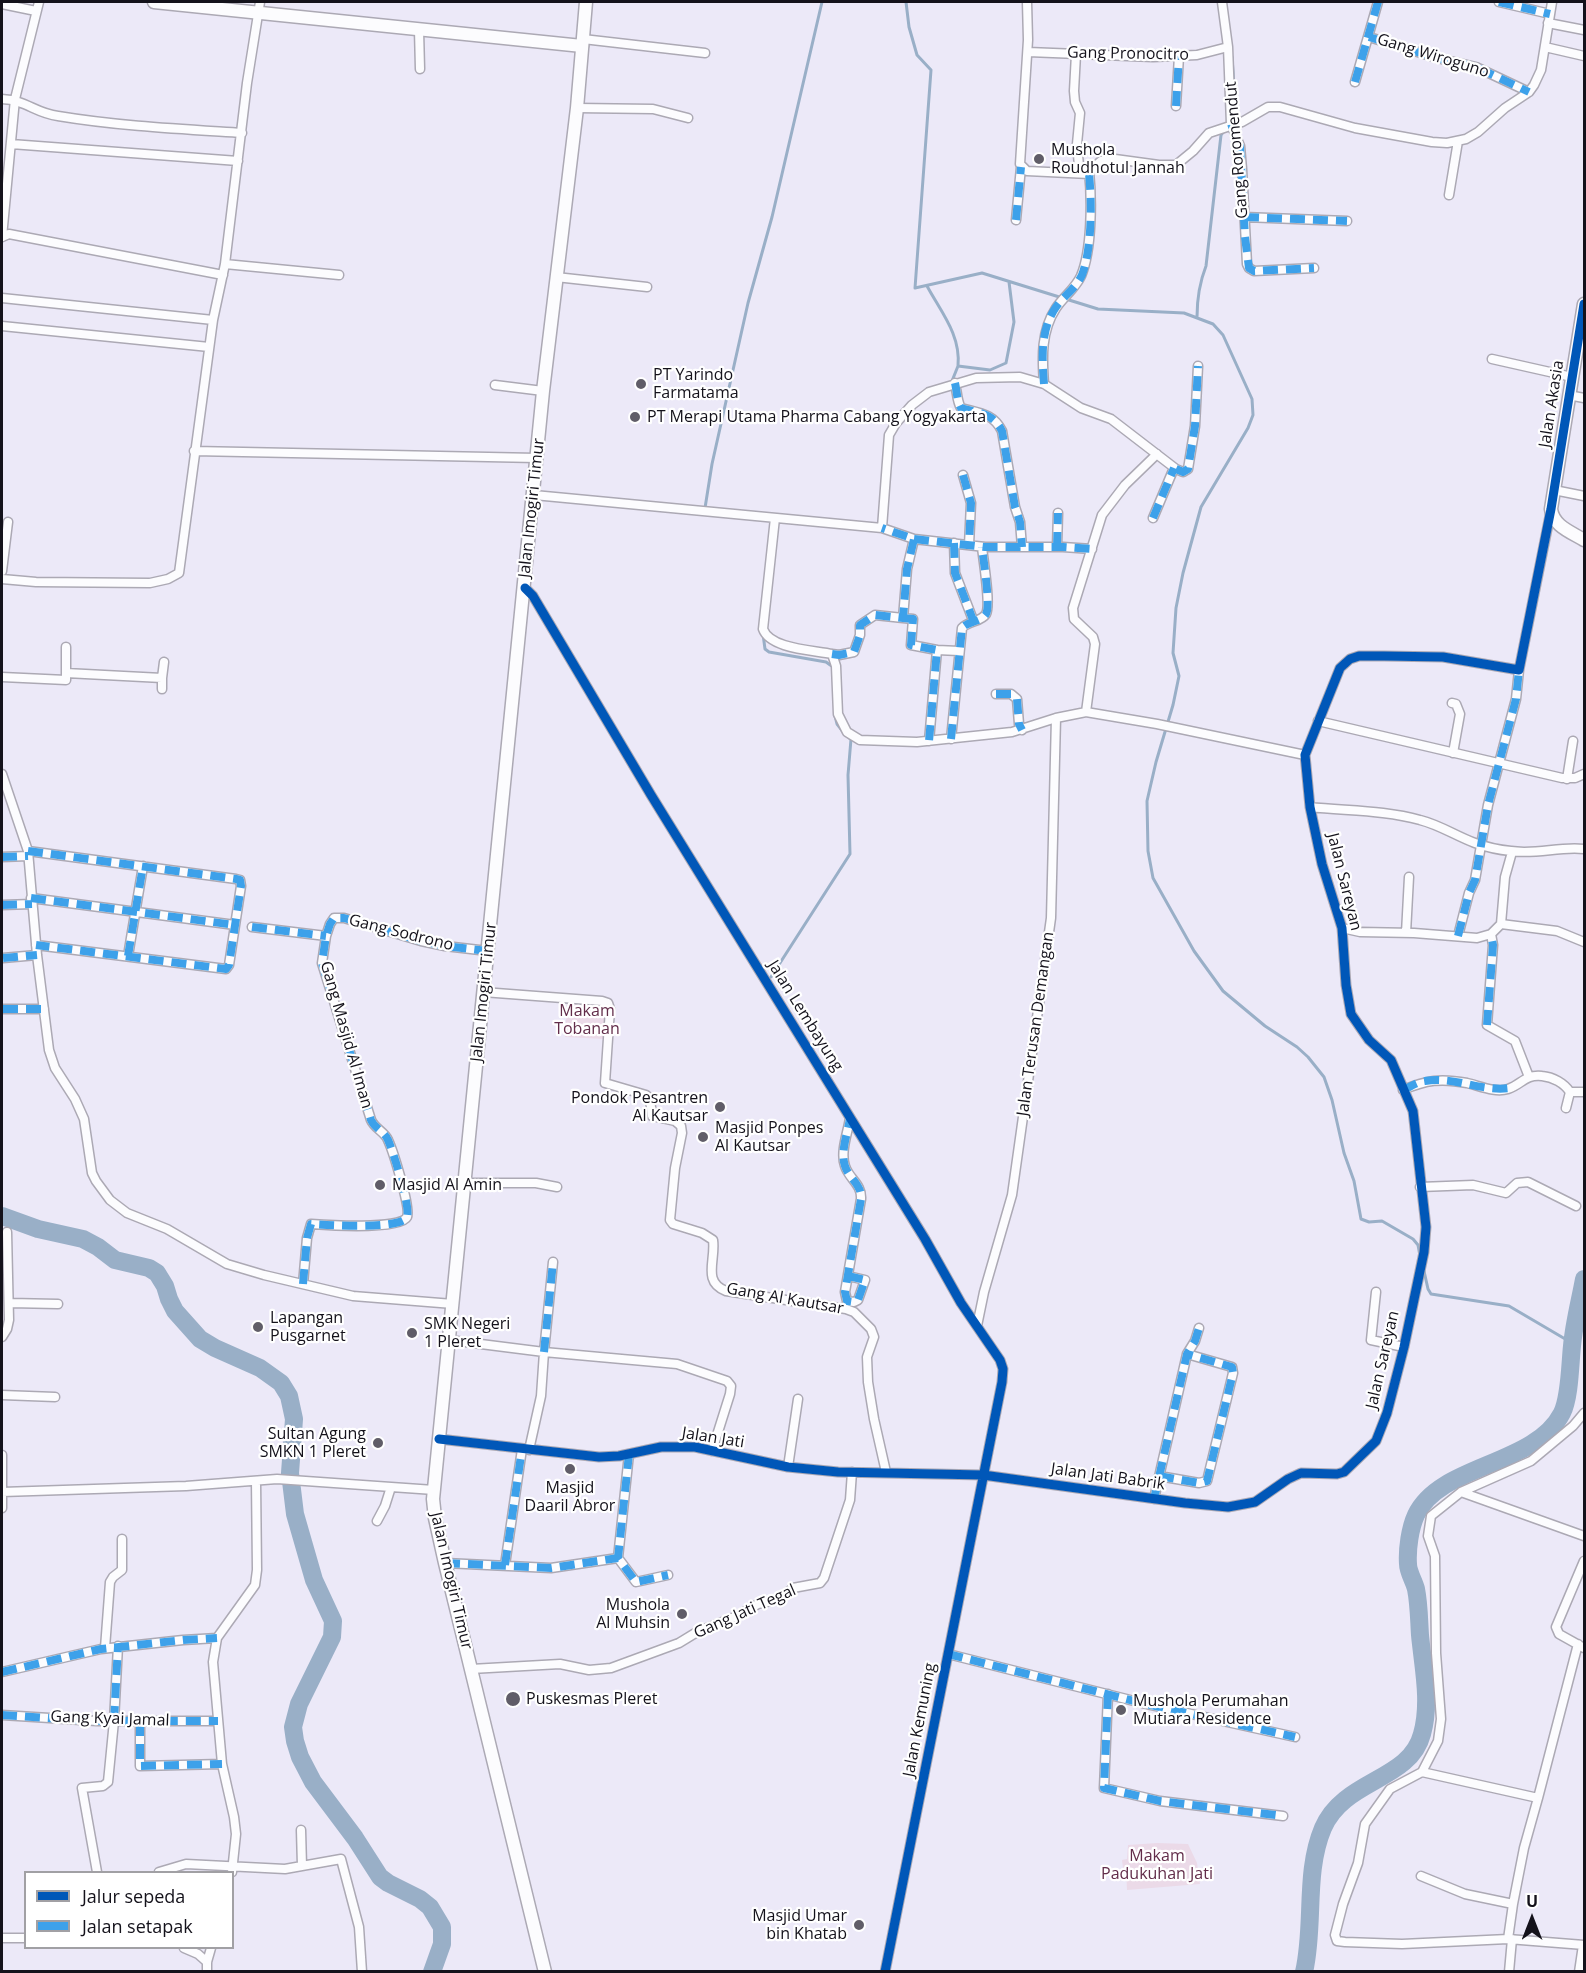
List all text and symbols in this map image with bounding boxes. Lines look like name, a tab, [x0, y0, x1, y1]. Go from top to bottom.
street label: Gang Wiroguno	[1375, 30, 1491, 82]
street label: Gang Pronocitro	[1067, 43, 1189, 65]
street label: Gang Roromendut	[1221, 81, 1253, 219]
place label: Mushola Roudhotul Jannah	[1051, 140, 1185, 178]
marker: Mushola Roudhotul Jannah	[1032, 152, 1046, 166]
street label: Jalan Akasia	[1536, 359, 1568, 449]
place label: PT Yarindo Farmatama	[653, 365, 739, 403]
marker: PT Yarindo Farmatama	[634, 377, 648, 391]
place label: PT Merapi Utama Pharma Cabang Yogyakarta	[647, 407, 986, 427]
marker: PT Merapi Utama Pharma Cabang Yogyakarta	[628, 410, 642, 424]
street label: Jalan Imogiri Timur	[515, 437, 549, 579]
street label: Jalan Sareyan	[1323, 831, 1365, 933]
street label: Gang Sodrono	[347, 911, 455, 955]
street label: Jalan Imogiri Timur	[467, 921, 501, 1063]
street label: Jalan Terusan Demangan	[1014, 930, 1058, 1118]
street label: Jalan Lembayung	[763, 957, 847, 1075]
street label: Gang Masjid Al Iman	[316, 959, 376, 1111]
park label: Makam Tobanan	[554, 1001, 620, 1039]
place label: Pondok Pesantren Al Kautsar	[571, 1088, 708, 1126]
marker: Pondok Pesantren Al Kautsar	[713, 1100, 727, 1114]
place label: Masjid Ponpes Al Kautsar	[715, 1118, 823, 1156]
marker: Masjid Ponpes Al Kautsar	[696, 1130, 710, 1144]
place label: Masjid Al Amin	[392, 1175, 502, 1195]
marker: Masjid Al Amin	[373, 1178, 387, 1192]
street label: Gang Al Kautsar	[725, 1279, 845, 1319]
place label: Lapangan Pusgarnet	[270, 1308, 346, 1346]
street label: Jalan Sareyan	[1362, 1309, 1404, 1411]
place label: SMK Negeri 1 Pleret	[424, 1314, 510, 1352]
marker: Lapangan Pusgarnet	[251, 1320, 265, 1334]
marker: SMK Negeri 1 Pleret	[405, 1326, 419, 1340]
place label: Sultan Agung SMKN 1 Pleret	[260, 1424, 366, 1462]
street label: Jalan Jati	[680, 1424, 746, 1452]
marker: Sultan Agung SMKN 1 Pleret	[371, 1436, 385, 1450]
street label: Jalan Jati Babrik	[1050, 1459, 1166, 1495]
marker: Masjid Daaril Abror	[563, 1462, 577, 1476]
place label: Masjid Daaril Abror	[525, 1478, 615, 1516]
street label: Jalan Imogiri Timur	[426, 1510, 476, 1652]
street label: Gang Jati Tegal	[691, 1581, 799, 1643]
place label: Mushola Al Muhsin	[596, 1595, 670, 1633]
marker: Mushola Al Muhsin	[675, 1607, 689, 1621]
street label: Jalan Kemuning	[900, 1661, 940, 1779]
place label: Puskesmas Pleret	[526, 1689, 657, 1709]
marker: Puskesmas Pleret	[504, 1690, 522, 1708]
place label: Mushola Perumahan Mutiara Residence	[1133, 1691, 1289, 1729]
marker: Mushola Perumahan Mutiara Residence	[1114, 1703, 1128, 1717]
street label: Gang Kyai Jamal	[50, 1707, 170, 1731]
park label: Makam Padukuhan Jati	[1101, 1846, 1213, 1884]
legend	[24, 1871, 234, 1949]
text: Jalur sepeda	[82, 1884, 185, 1908]
north arrow	[1502, 1889, 1562, 1949]
text: U	[1526, 1890, 1538, 1912]
place label: Masjid Umar bin Khatab	[752, 1906, 847, 1944]
text: Jalan setapak	[82, 1914, 193, 1938]
marker: Masjid Umar bin Khatab	[852, 1918, 866, 1932]

